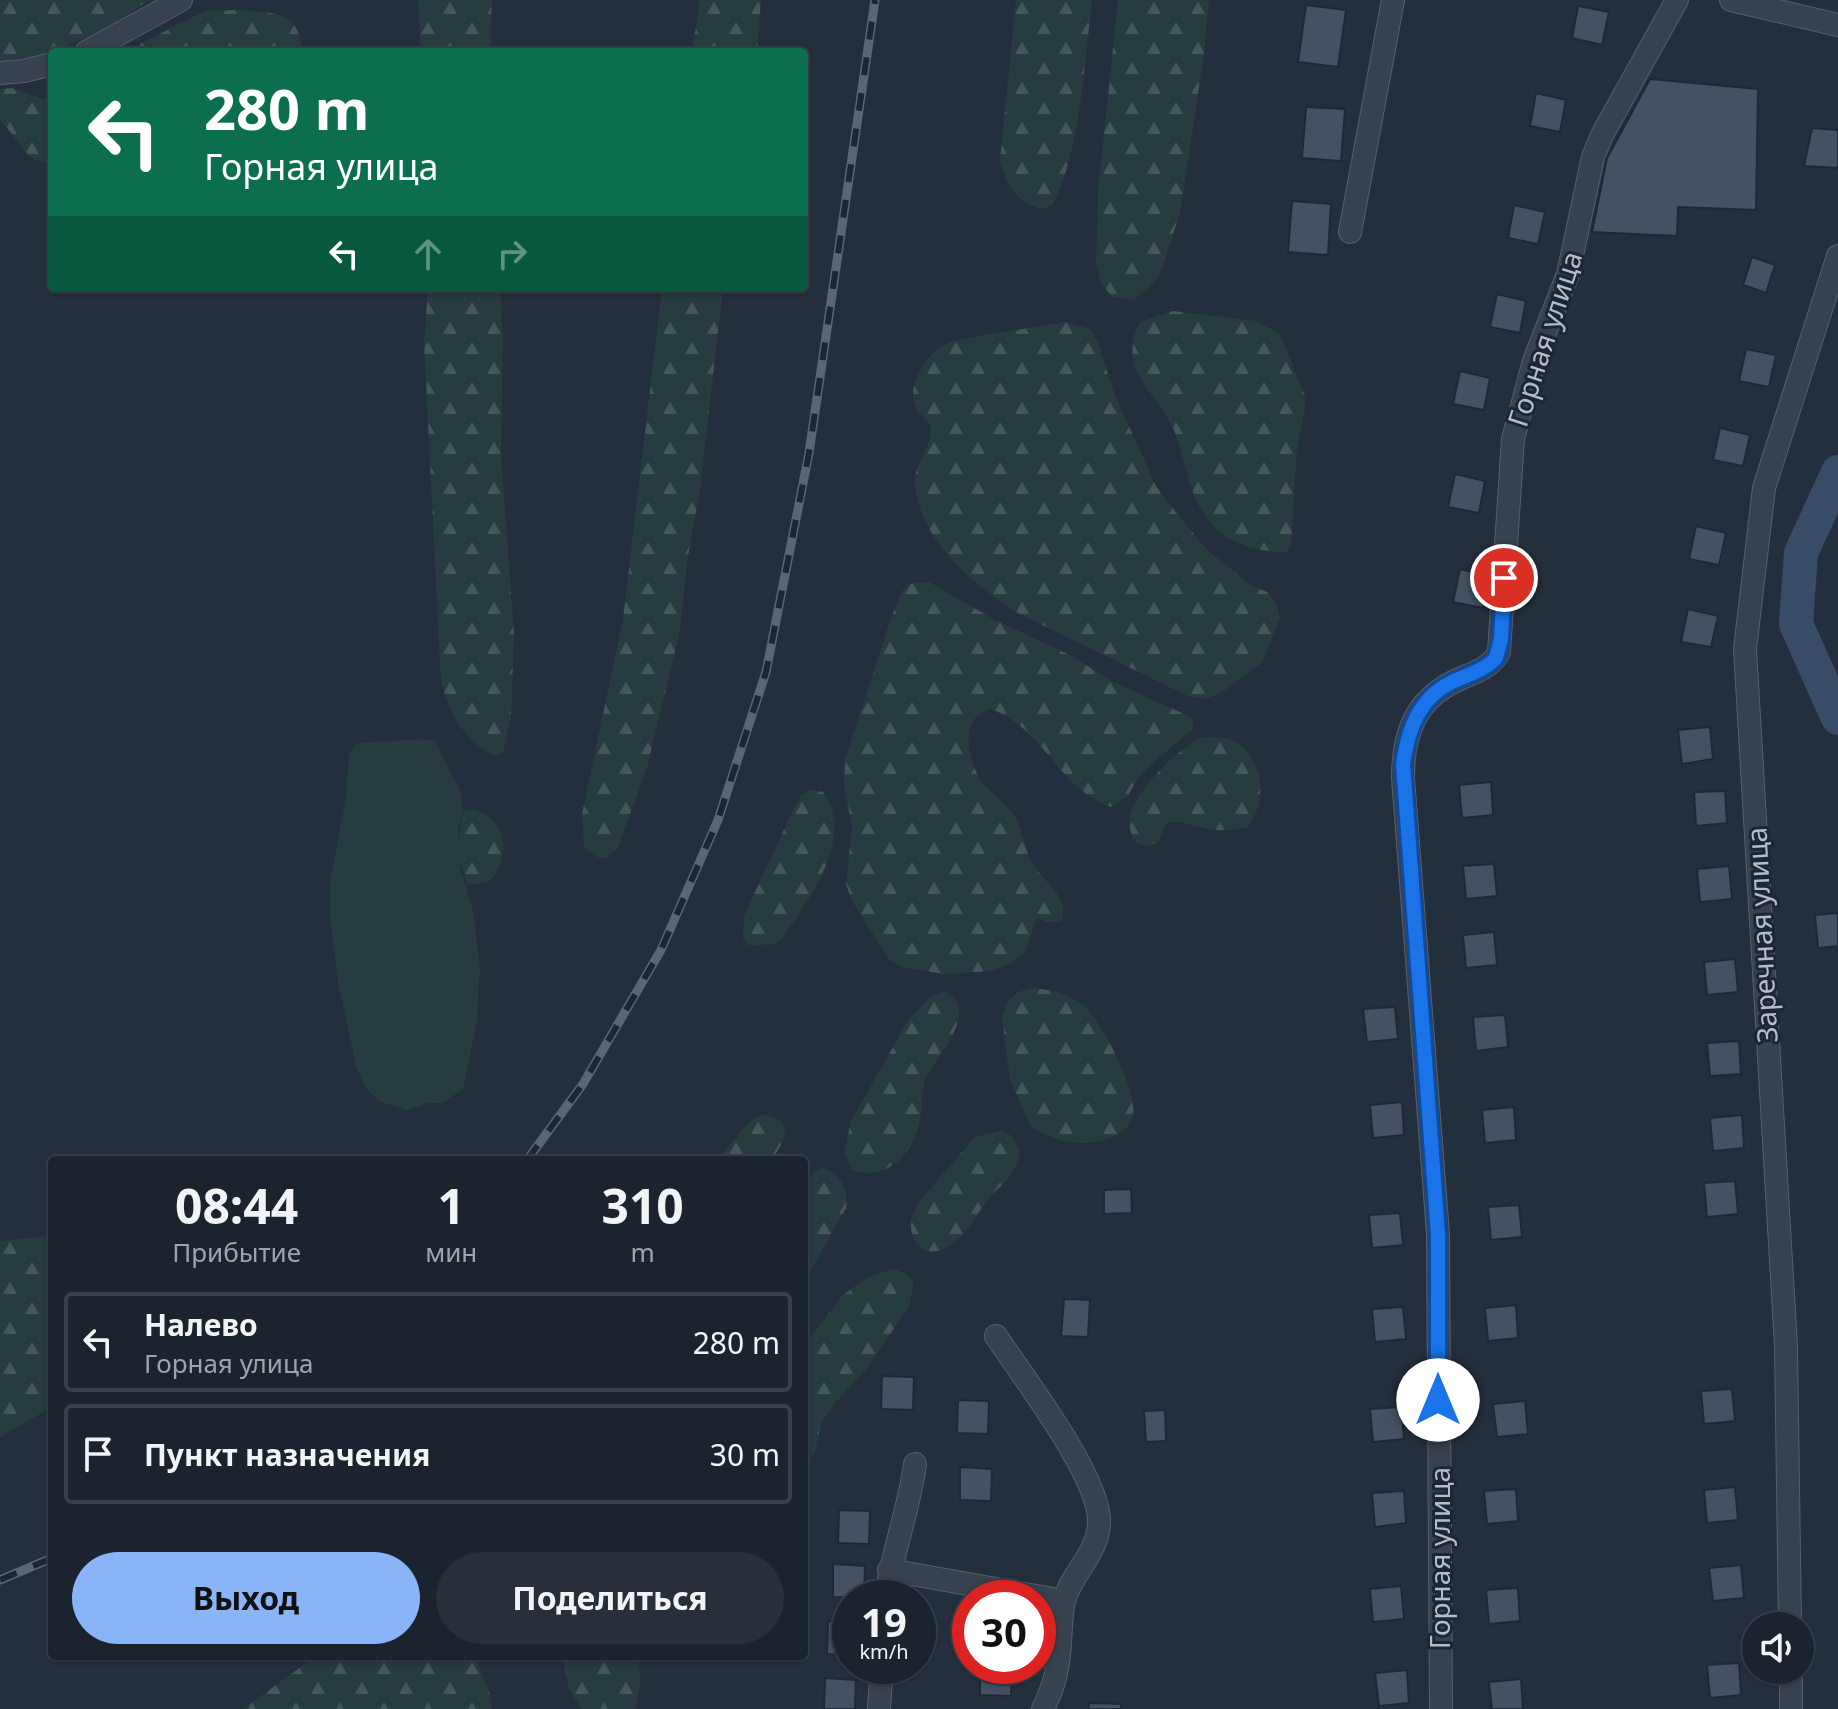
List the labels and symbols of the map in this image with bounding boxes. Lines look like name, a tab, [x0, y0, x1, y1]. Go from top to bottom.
street label: Горная улица	[1498, 246, 1590, 431]
pin	[1470, 544, 1538, 612]
street label: Заречная улица	[1736, 826, 1786, 1044]
position arrow	[1396, 1358, 1480, 1442]
street label: Горная улица	[1420, 1467, 1458, 1649]
speed limit sign: 30	[952, 1580, 1056, 1684]

